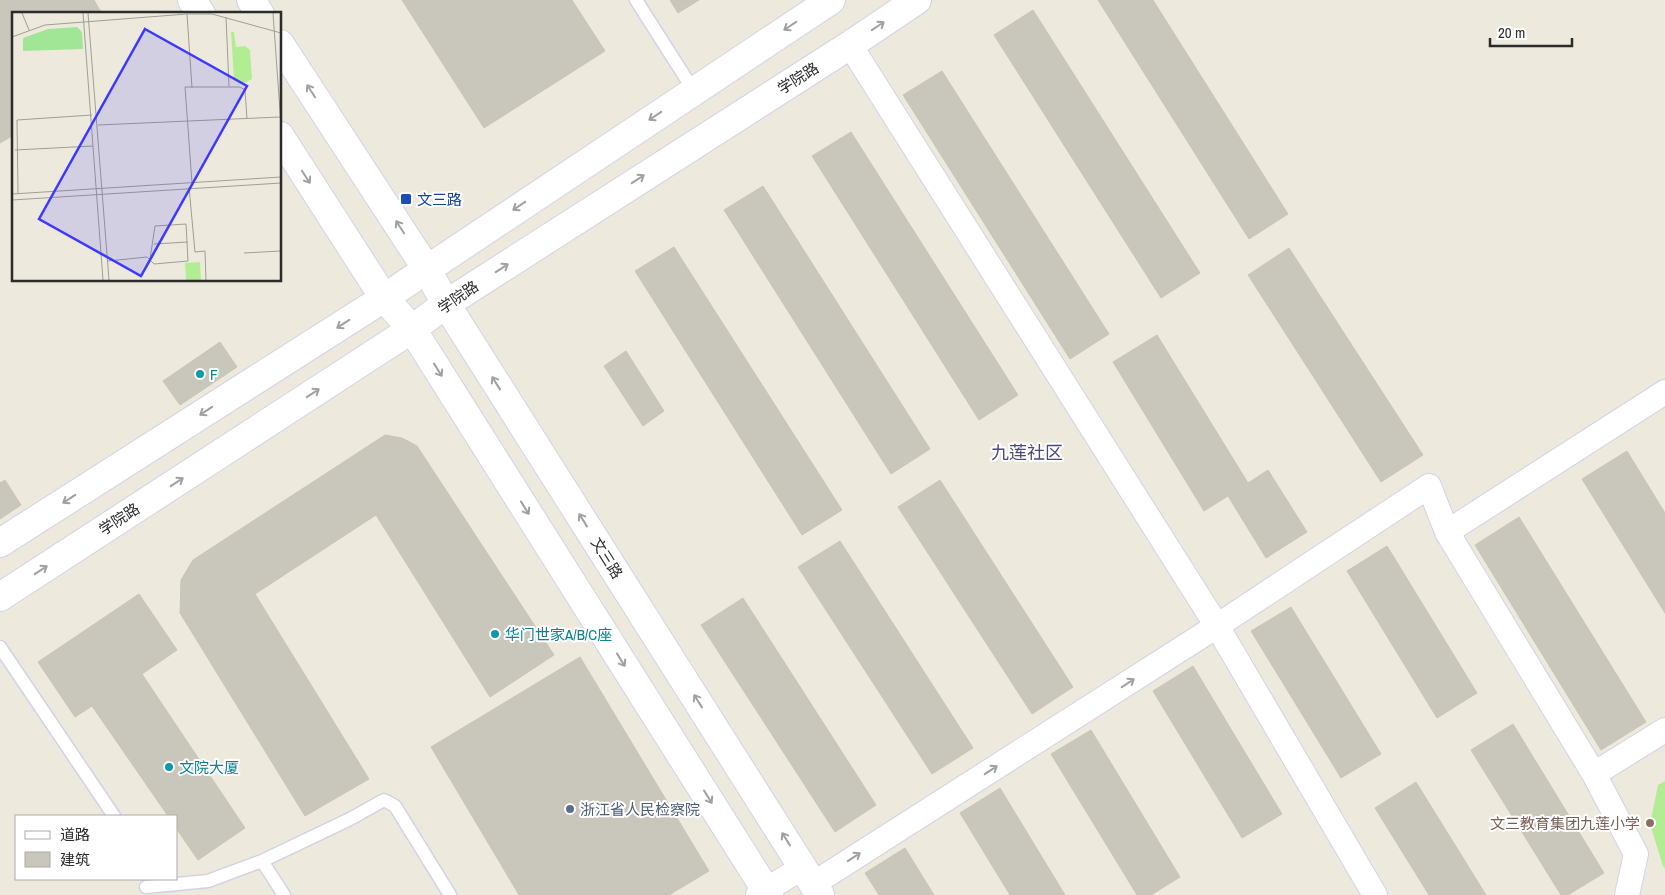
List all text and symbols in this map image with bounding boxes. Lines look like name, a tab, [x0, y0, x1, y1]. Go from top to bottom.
inset map	[12, 12, 281, 281]
scale bar	[1490, 15, 1572, 47]
one-way arrow	[783, 21, 797, 31]
one-way arrow	[871, 21, 885, 31]
text: 20 m	[1498, 22, 1525, 43]
street label: 学院路	[773, 57, 823, 99]
one-way arrow	[306, 85, 316, 99]
one-way arrow	[648, 111, 662, 122]
one-way arrow	[301, 170, 312, 184]
one-way arrow	[631, 174, 645, 184]
place label: 文三路	[417, 189, 462, 210]
marker: 文三路	[399, 192, 413, 206]
one-way arrow	[513, 201, 527, 211]
one-way arrow	[394, 221, 404, 235]
one-way arrow	[495, 262, 509, 273]
street label: 学院路	[433, 276, 483, 318]
one-way arrow	[336, 319, 350, 329]
one-way arrow	[434, 363, 444, 377]
place label: F	[210, 364, 218, 385]
marker: F	[194, 368, 206, 380]
one-way arrow	[491, 376, 501, 390]
one-way arrow	[306, 388, 320, 398]
one-way arrow	[199, 406, 213, 417]
district label: 九莲社区	[991, 440, 1063, 465]
one-way arrow	[170, 477, 184, 487]
one-way arrow	[63, 494, 77, 504]
street label: 学院路	[94, 498, 144, 540]
one-way arrow	[520, 500, 530, 514]
one-way arrow	[578, 513, 589, 527]
street label: 文三路	[586, 533, 628, 583]
one-way arrow	[34, 565, 48, 576]
place label: 华门世家A/B/C座	[505, 624, 612, 645]
marker: 华门世家A/B/C座	[489, 628, 501, 640]
one-way arrow	[616, 652, 626, 666]
one-way arrow	[1121, 677, 1135, 687]
one-way arrow	[693, 695, 703, 709]
place label: 文院大厦	[179, 757, 239, 778]
marker: 文院大厦	[163, 761, 175, 773]
one-way arrow	[984, 765, 998, 775]
one-way arrow	[703, 790, 713, 804]
place label: 浙江省人民检察院	[580, 799, 700, 820]
marker: 浙江省人民检察院	[564, 803, 576, 815]
place label: 文三教育集团九莲小学	[1490, 813, 1640, 834]
legend	[15, 815, 178, 880]
marker: 文三教育集团九莲小学	[1644, 817, 1656, 829]
text: 道路	[60, 824, 90, 845]
one-way arrow	[780, 832, 790, 846]
text: 建筑	[60, 849, 90, 870]
one-way arrow	[847, 852, 861, 862]

